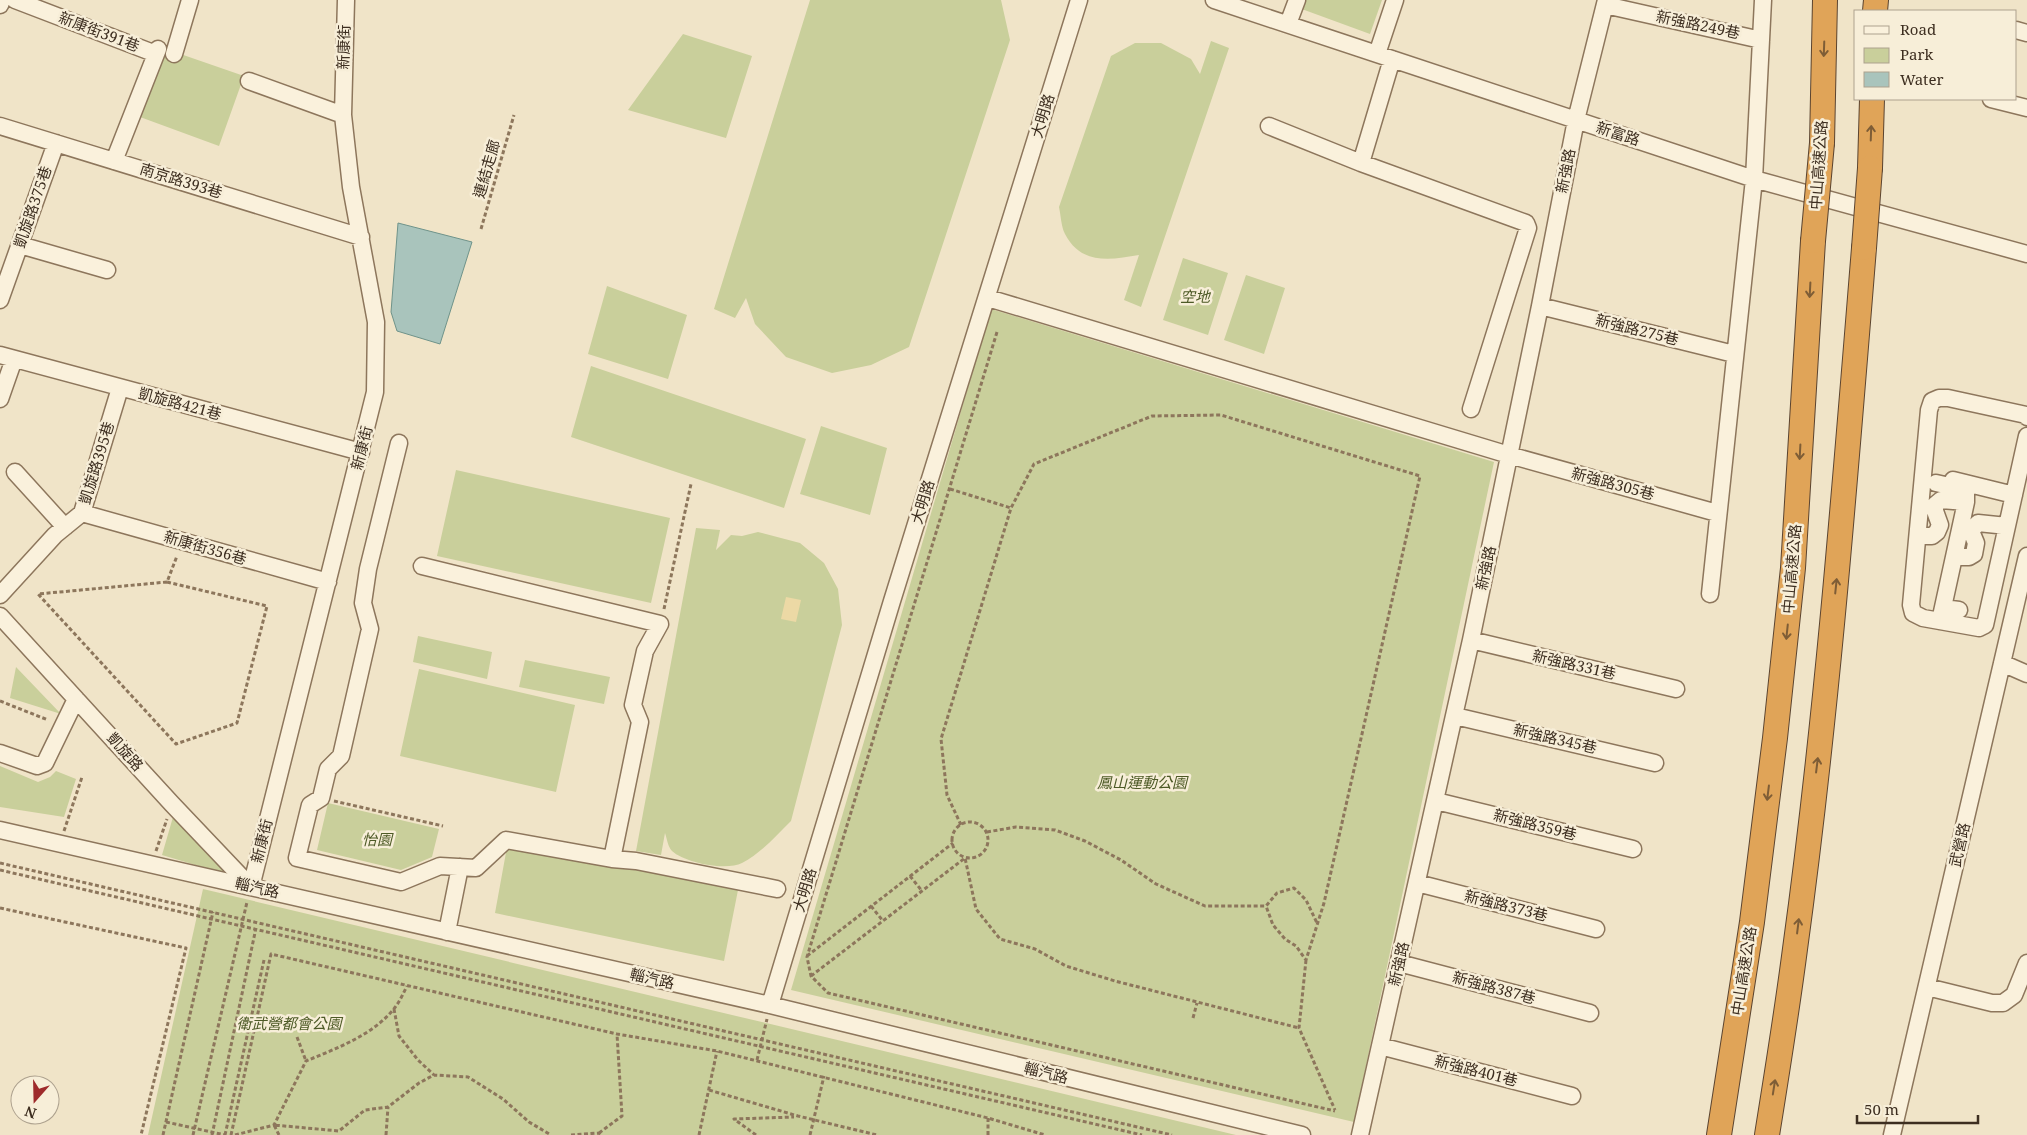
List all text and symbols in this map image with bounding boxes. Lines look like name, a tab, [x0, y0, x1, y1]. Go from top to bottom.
street label: 新強路249巷	[1654, 5, 1742, 43]
street label: 新康街391巷	[56, 6, 143, 56]
legend	[1854, 10, 2017, 100]
text: Road	[1900, 19, 1936, 39]
street label: 新康街	[332, 24, 354, 70]
one-way arrow	[1819, 40, 1829, 56]
text: Park	[1900, 44, 1934, 64]
text: Water	[1900, 69, 1943, 89]
street label: 大明路	[1026, 91, 1058, 140]
street label: 新富路	[1594, 117, 1643, 150]
street label: 中山高速公路	[1805, 119, 1831, 211]
one-way arrow	[1867, 125, 1876, 141]
street label: 連結走廊	[468, 137, 504, 200]
street label: 新強路	[1551, 147, 1579, 195]
street label: 南京路393巷	[138, 158, 225, 202]
street label: 凱旋路375巷	[9, 163, 55, 250]
one-way arrow	[1806, 282, 1815, 298]
park label: 空地	[1180, 286, 1212, 306]
street label: 新強路275巷	[1594, 309, 1681, 349]
street label: 凱旋路421巷	[137, 382, 224, 424]
street label: 凱旋路395巷	[74, 419, 118, 506]
street label: 新康街	[346, 423, 376, 472]
one-way arrow	[1796, 444, 1805, 460]
street label: 新強路305巷	[1570, 462, 1657, 504]
street label: 大明路	[906, 477, 938, 526]
street label: 中山高速公路	[1777, 523, 1805, 615]
street label: 新康街356巷	[162, 526, 249, 568]
street label: 新強路	[1471, 544, 1499, 592]
one-way arrow	[1831, 578, 1841, 594]
one-way arrow	[1782, 623, 1792, 639]
street label: 新強路331巷	[1530, 645, 1618, 683]
street label: 新強路345巷	[1511, 719, 1599, 757]
street label: 凱旋路	[103, 728, 148, 775]
one-way arrow	[1812, 757, 1822, 773]
park label: 鳳山運動公園	[1097, 772, 1189, 792]
one-way arrow	[1763, 785, 1773, 801]
street label: 新強路359巷	[1492, 804, 1579, 844]
street label: 新康街	[246, 816, 276, 865]
street label: 武營路	[1944, 821, 1974, 869]
park label: 怡園	[362, 829, 394, 849]
street label: 大明路	[788, 865, 820, 914]
street label: 輜汽路	[233, 872, 281, 902]
street label: 新強路373巷	[1463, 885, 1550, 925]
one-way arrow	[1793, 918, 1803, 934]
street label: 中山高速公路	[1726, 925, 1760, 1017]
street label: 新強路	[1383, 940, 1413, 988]
street label: 輜汽路	[628, 963, 676, 993]
street label: 新強路387巷	[1451, 966, 1538, 1008]
park label: 衛武營都會公園	[236, 1013, 343, 1033]
street label: 新強路401巷	[1433, 1050, 1520, 1090]
street label: 輜汽路	[1022, 1057, 1071, 1087]
north arrow	[10, 1075, 60, 1125]
one-way arrow	[1770, 1079, 1780, 1095]
scale bar	[1857, 1092, 1978, 1124]
text: 50 m	[1864, 1099, 1899, 1119]
text: N	[22, 1102, 39, 1124]

